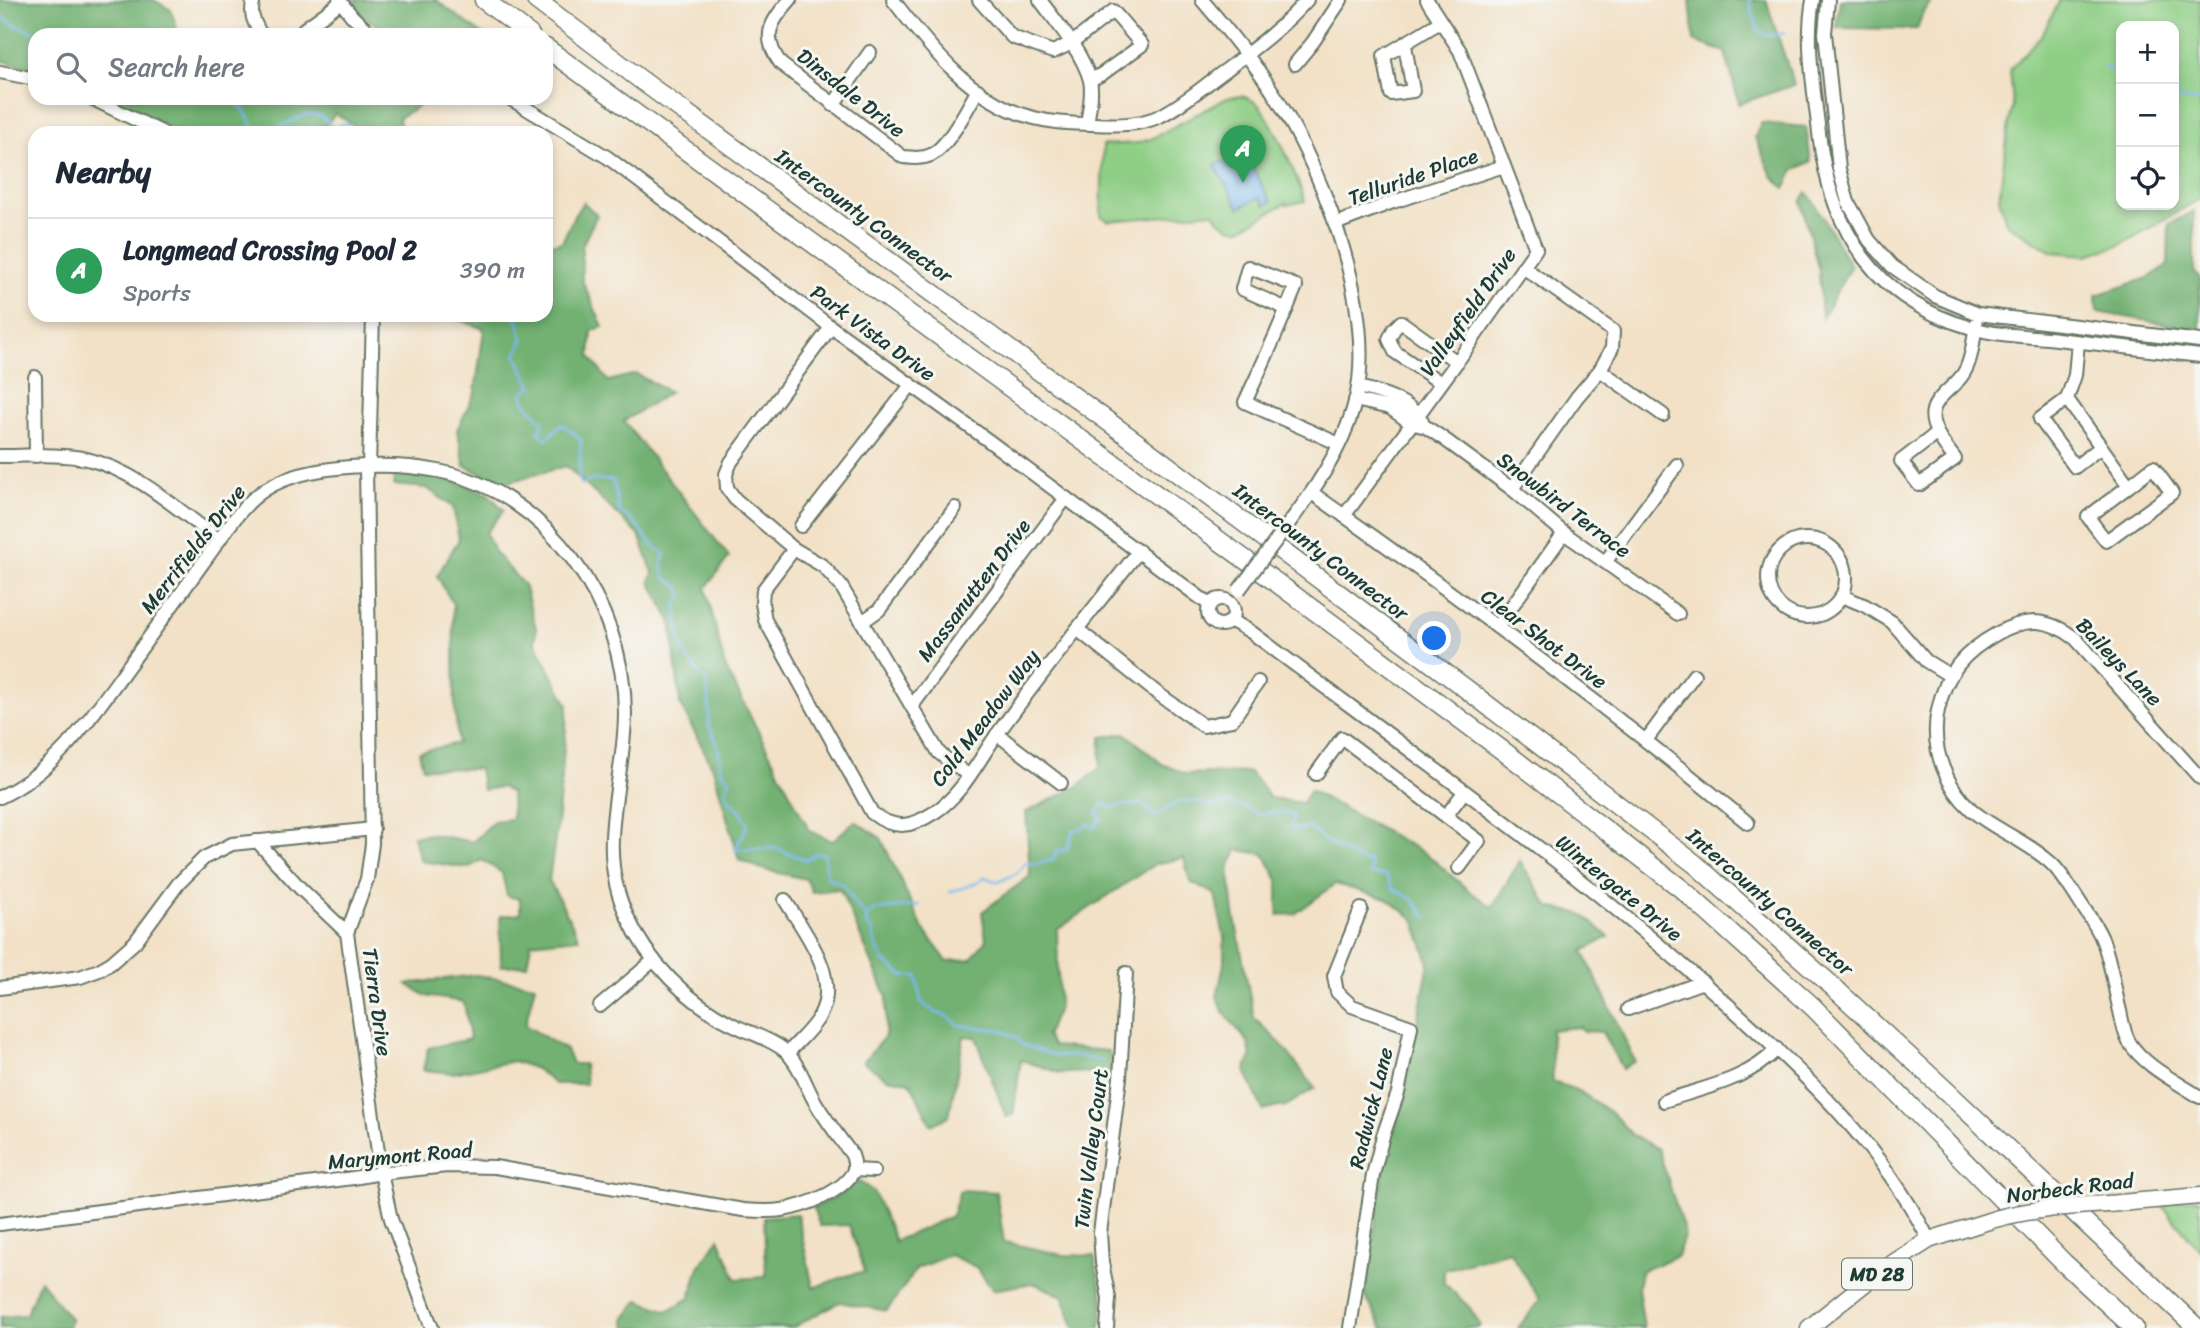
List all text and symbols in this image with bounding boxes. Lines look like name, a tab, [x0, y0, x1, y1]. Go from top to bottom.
map controls	[2116, 21, 2179, 210]
button: +	[2116, 21, 2179, 84]
search box	[28, 28, 553, 105]
street label: Dinsdale Drive	[788, 38, 914, 148]
text: Search here	[108, 44, 245, 90]
icon: search	[52, 48, 90, 86]
button: −	[2116, 84, 2179, 147]
pin: A	[1220, 125, 1266, 183]
street label: Telluride Place	[1343, 137, 1483, 217]
street label: Intercounty Connector	[766, 138, 962, 295]
text: Nearby	[56, 145, 151, 199]
button: locate	[2116, 147, 2179, 210]
text: Longmead Crossing Pool 2	[123, 227, 417, 273]
street label: Valleyfield Drive	[1409, 239, 1527, 385]
text: A	[71, 250, 87, 291]
text: 390 m	[460, 250, 525, 291]
text: Sports	[123, 273, 191, 314]
street label: Park Vista Drive	[802, 274, 944, 392]
street label: Snowbird Terrace	[1488, 441, 1640, 569]
street label: Intercounty Connector	[1224, 472, 1418, 632]
street label: Merrifields Drive	[130, 476, 256, 622]
street label: Massanutten Drive	[907, 510, 1041, 670]
street label: Clear Shot Drive	[1472, 578, 1616, 700]
street label: Baileys Lane	[2066, 608, 2172, 716]
your location	[1417, 621, 1451, 655]
street label: Cold Meadow Way	[920, 641, 1050, 795]
street label: Intercounty Connector	[1677, 817, 1864, 987]
street label: Wintergate Drive	[1547, 824, 1691, 952]
street label: Tierra Drive	[351, 945, 403, 1059]
street label: Radwick Lane	[1338, 1043, 1404, 1173]
street label: Twin Valley Court	[1062, 1067, 1120, 1231]
street label: Marymont Road	[326, 1131, 476, 1181]
street label: Norbeck Road	[2004, 1161, 2138, 1215]
road number: MD 28	[1842, 1258, 1912, 1290]

